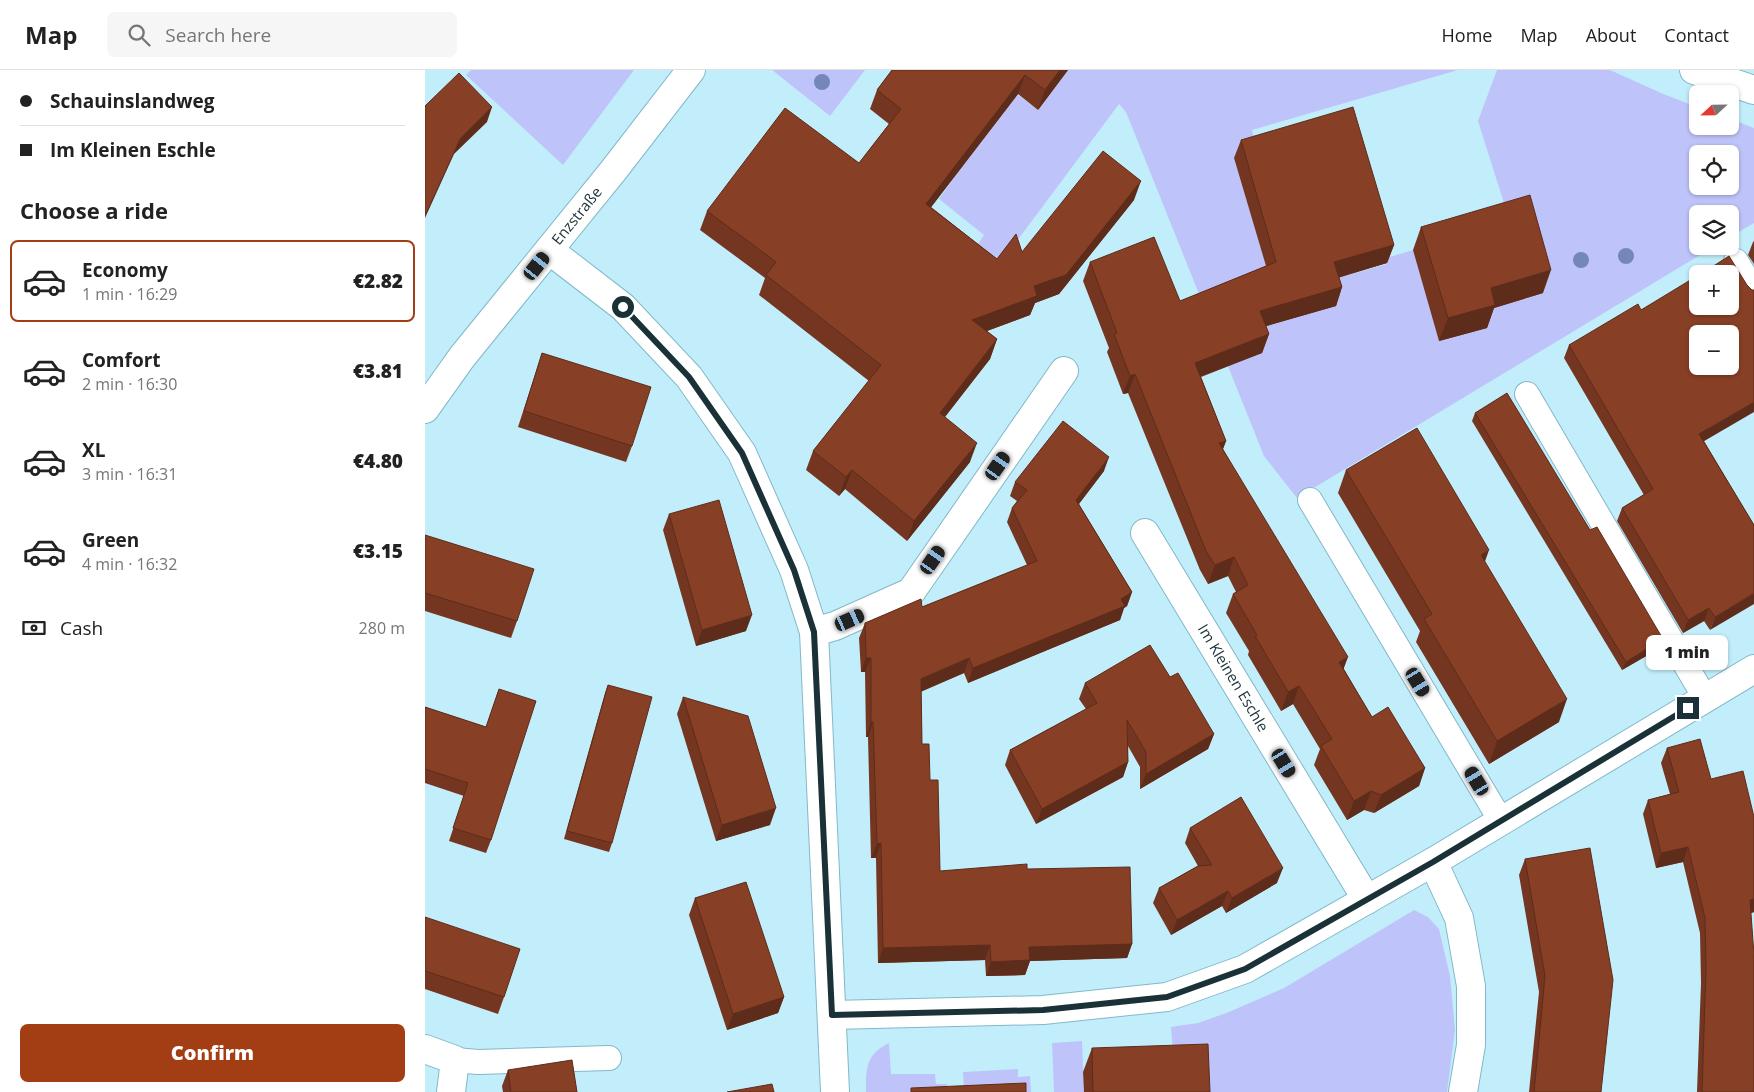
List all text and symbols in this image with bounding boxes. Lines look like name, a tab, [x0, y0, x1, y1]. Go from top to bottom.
search box	[107, 12, 457, 57]
text: Map	[25, 18, 77, 51]
icon: search	[125, 21, 153, 49]
text: Search here	[165, 22, 271, 48]
text: Home	[1442, 23, 1492, 47]
text: Map	[1520, 23, 1558, 47]
text: About	[1586, 23, 1636, 47]
text: Contact	[1664, 23, 1729, 47]
north arrow	[1689, 85, 1739, 135]
map controls	[1689, 85, 1739, 375]
text: Schauinslandweg	[50, 88, 214, 114]
text: Im Kleinen Eschle	[50, 137, 216, 163]
button: locate	[1689, 145, 1739, 195]
street label: Enzstraße	[547, 182, 606, 249]
text: Choose a ride	[20, 195, 168, 225]
button: layers	[1689, 205, 1739, 255]
car	[521, 250, 552, 282]
text: Economy	[82, 257, 168, 283]
icon: car	[22, 259, 67, 304]
button: +	[1689, 265, 1739, 315]
text: €2.82	[353, 268, 403, 294]
text: 1 min · 16:29	[82, 283, 177, 305]
route start	[612, 296, 634, 318]
button: −	[1689, 325, 1739, 375]
text: Comfort	[82, 347, 161, 373]
icon: car	[22, 349, 67, 394]
text: €3.81	[353, 358, 403, 384]
text: 2 min · 16:30	[82, 373, 177, 395]
text: XL	[82, 437, 105, 463]
icon: car	[22, 439, 67, 484]
text: €4.80	[353, 448, 403, 474]
car	[983, 449, 1012, 483]
text: 3 min · 16:31	[82, 463, 177, 485]
text: Green	[82, 527, 139, 553]
icon: car	[22, 529, 67, 574]
text: €3.15	[353, 538, 403, 564]
car	[918, 543, 947, 577]
text: 4 min · 16:32	[82, 553, 177, 575]
car	[833, 607, 866, 633]
icon: cash	[20, 614, 48, 642]
text: Cash	[60, 615, 103, 641]
text: 280 m	[359, 617, 405, 639]
street label: Im Kleinen Eschle	[1194, 620, 1274, 735]
callout: 1 min	[1647, 636, 1729, 670]
text: 1 min	[1664, 641, 1710, 663]
car	[1403, 665, 1432, 699]
route end	[1677, 697, 1699, 719]
car	[1269, 746, 1298, 780]
car	[1462, 764, 1491, 798]
button: Confirm	[20, 1024, 405, 1082]

